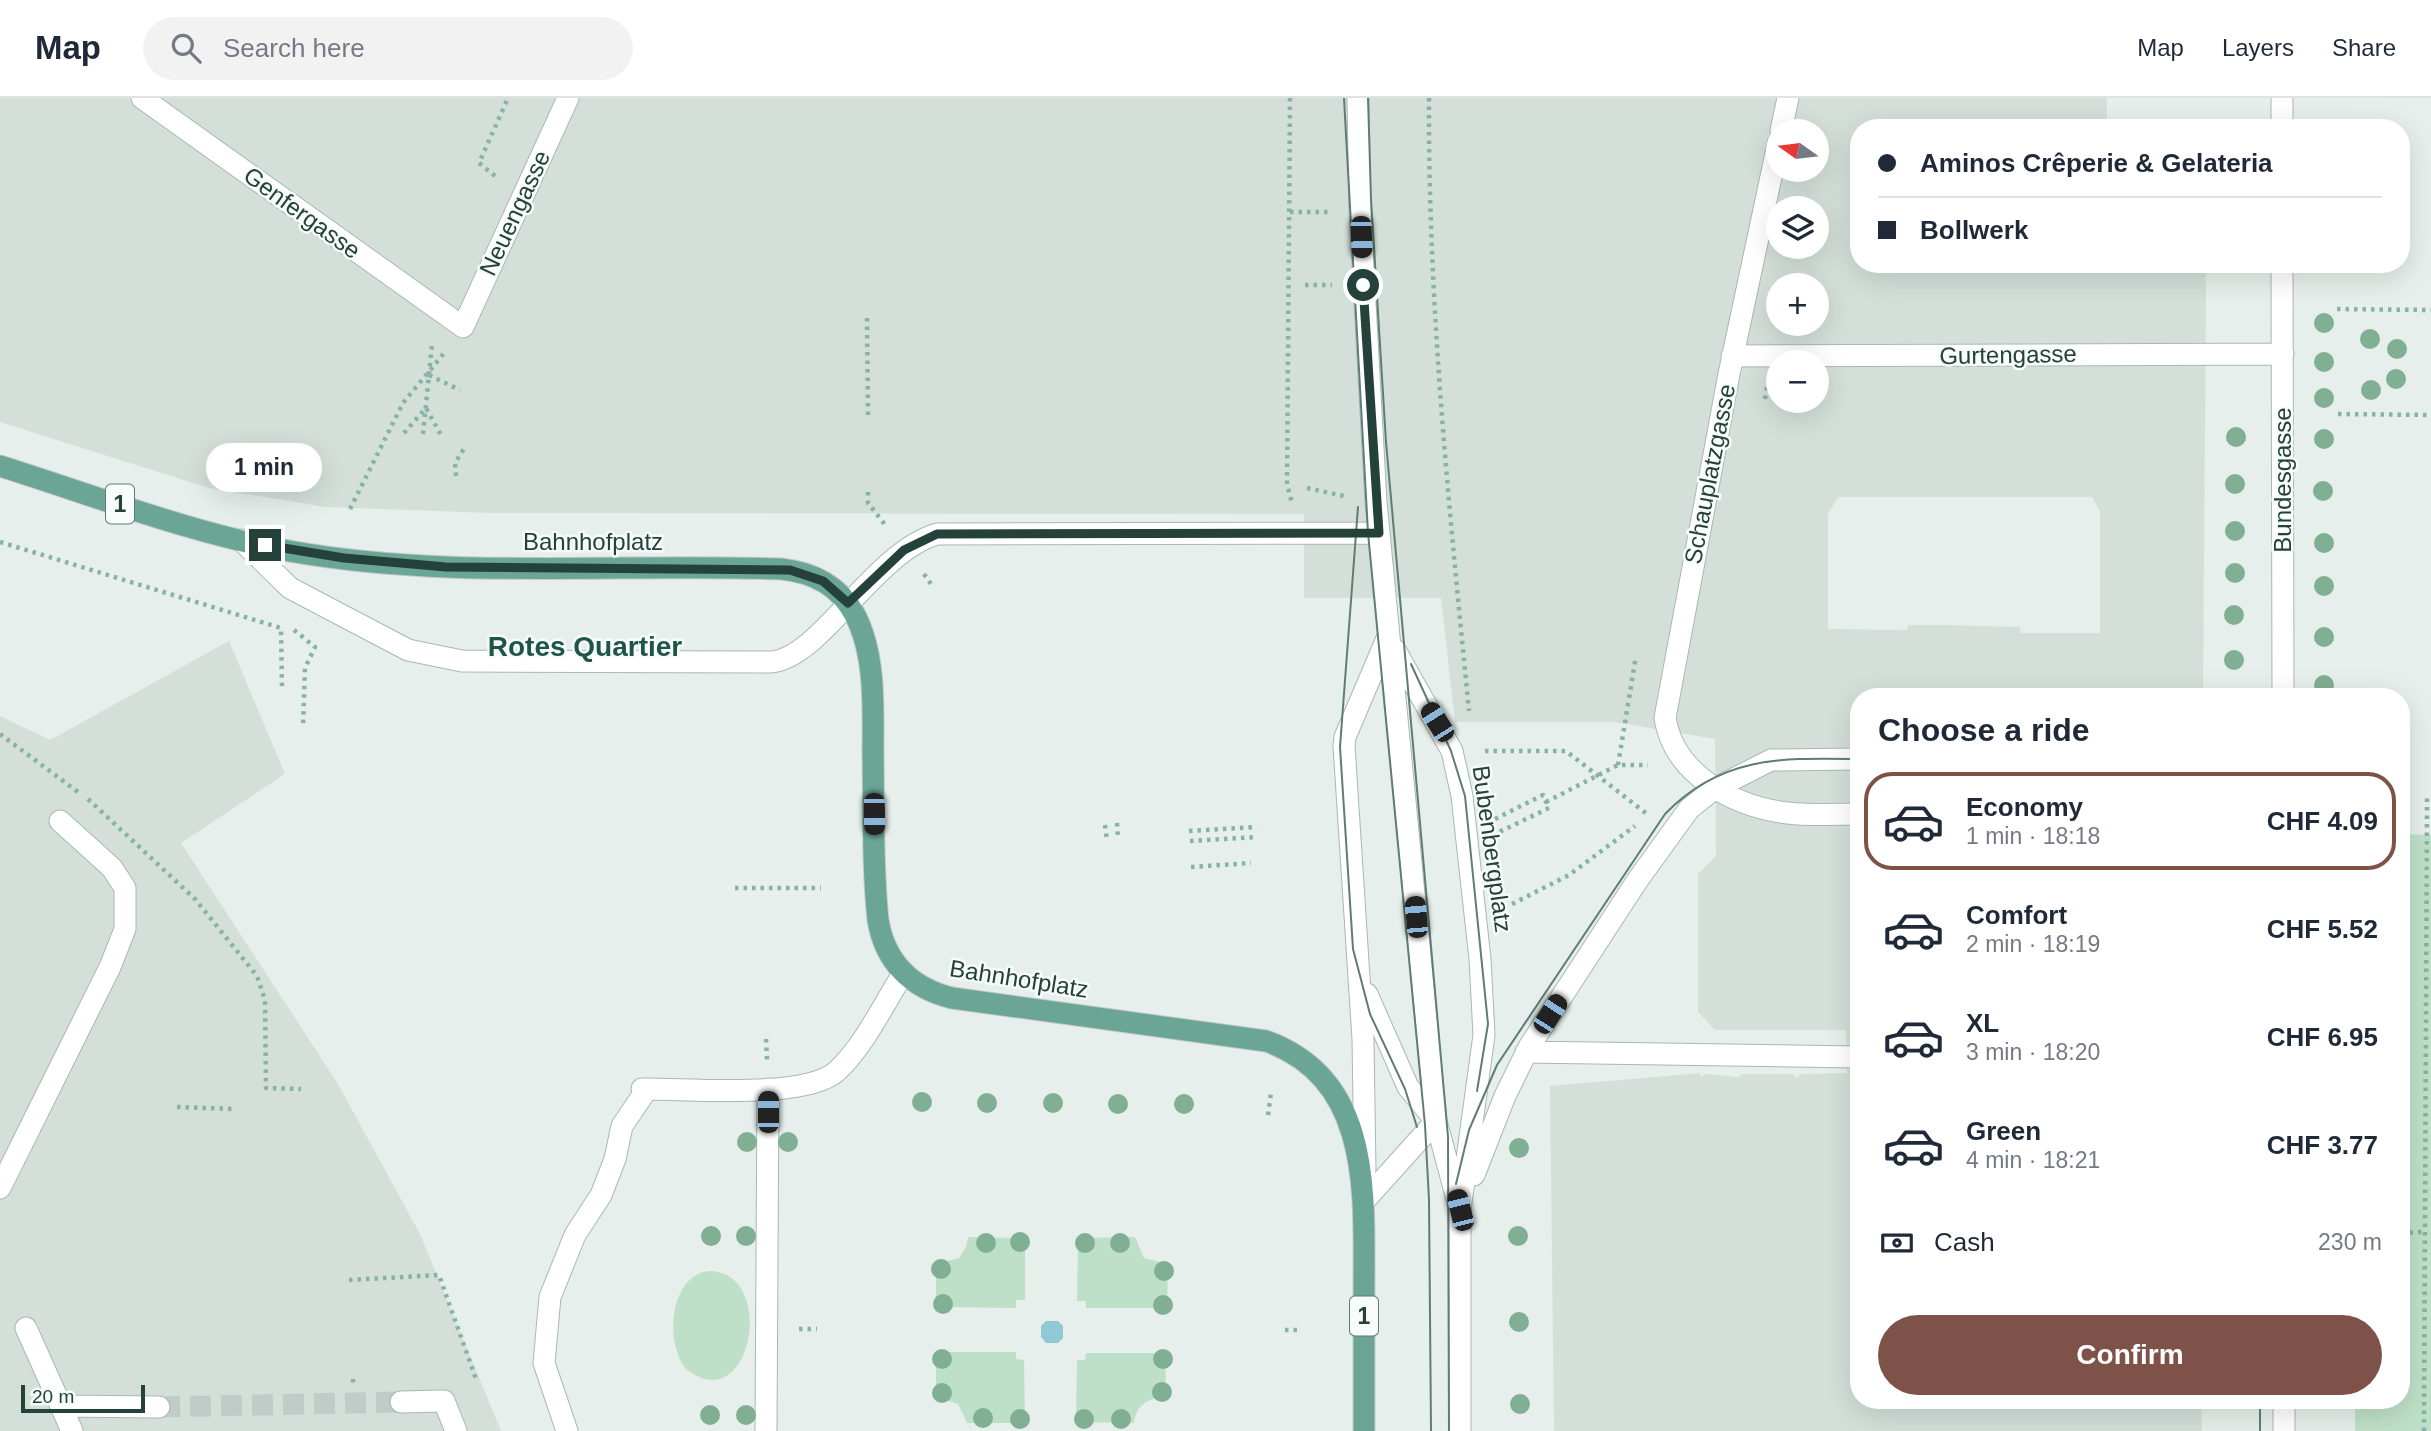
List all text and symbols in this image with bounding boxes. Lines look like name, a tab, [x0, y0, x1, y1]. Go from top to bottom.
search box	[143, 17, 633, 80]
text: Map	[35, 29, 101, 66]
icon: search	[167, 29, 205, 67]
text: Search here	[223, 33, 365, 63]
text: Map	[2137, 34, 2184, 61]
text: Layers	[2222, 34, 2294, 61]
text: Share	[2332, 34, 2396, 61]
north arrow	[1766, 119, 1829, 182]
map controls	[1766, 119, 1829, 413]
street label: Neuengasse	[474, 146, 555, 280]
text: Aminos Crêperie & Gelateria	[1920, 148, 2273, 178]
street label: Genfergasse	[239, 161, 366, 264]
button: layers	[1766, 196, 1829, 259]
text: Bollwerk	[1920, 215, 2028, 245]
car	[1350, 216, 1373, 258]
route start	[1347, 269, 1379, 301]
button: +	[1766, 273, 1829, 336]
street label: Gurtengasse	[1939, 340, 2077, 369]
button: −	[1766, 350, 1829, 413]
street label: Schauplatzgasse	[1679, 382, 1740, 566]
street label: Bundesgasse	[2269, 407, 2296, 553]
callout: 1 min	[207, 444, 323, 492]
text: 1 min	[234, 454, 294, 480]
road number: 1	[106, 484, 134, 524]
street label: Bahnhofplatz	[523, 528, 663, 555]
route end	[249, 529, 281, 561]
district label: Rotes Quartier	[488, 631, 682, 662]
car	[1417, 699, 1458, 745]
text: Choose a ride	[1878, 712, 2090, 748]
street label: Bubenbergplatz	[1467, 764, 1518, 934]
icon: car	[1882, 790, 1945, 853]
text: Economy	[1966, 792, 2083, 822]
car	[864, 793, 885, 835]
text: CHF 4.09	[2267, 806, 2378, 836]
text: 1 min · 18:18	[1966, 823, 2100, 849]
car	[1404, 895, 1429, 939]
icon: car	[1882, 898, 1945, 961]
text: Comfort	[1966, 900, 2067, 930]
text: CHF 5.52	[2267, 914, 2378, 944]
text: 2 min · 18:19	[1966, 931, 2100, 957]
street label: Bahnhofplatz	[948, 954, 1090, 1003]
car	[1530, 991, 1571, 1037]
icon: car	[1882, 1006, 1945, 1069]
text: XL	[1966, 1008, 1999, 1038]
text: CHF 6.95	[2267, 1022, 2378, 1052]
text: 3 min · 18:20	[1966, 1039, 2100, 1065]
car	[758, 1091, 779, 1133]
icon: car	[1882, 1114, 1945, 1177]
text: Green	[1966, 1116, 2041, 1146]
text: CHF 3.77	[2267, 1130, 2378, 1160]
text: 4 min · 18:21	[1966, 1147, 2100, 1173]
car	[1445, 1187, 1476, 1233]
icon: cash	[1878, 1224, 1916, 1262]
text: Cash	[1934, 1227, 1995, 1257]
text: 230 m	[2318, 1229, 2382, 1255]
road number: 1	[1350, 1296, 1378, 1336]
button: Confirm	[1878, 1315, 2382, 1395]
scale bar	[21, 1382, 145, 1414]
text: 20 m	[32, 1386, 74, 1407]

